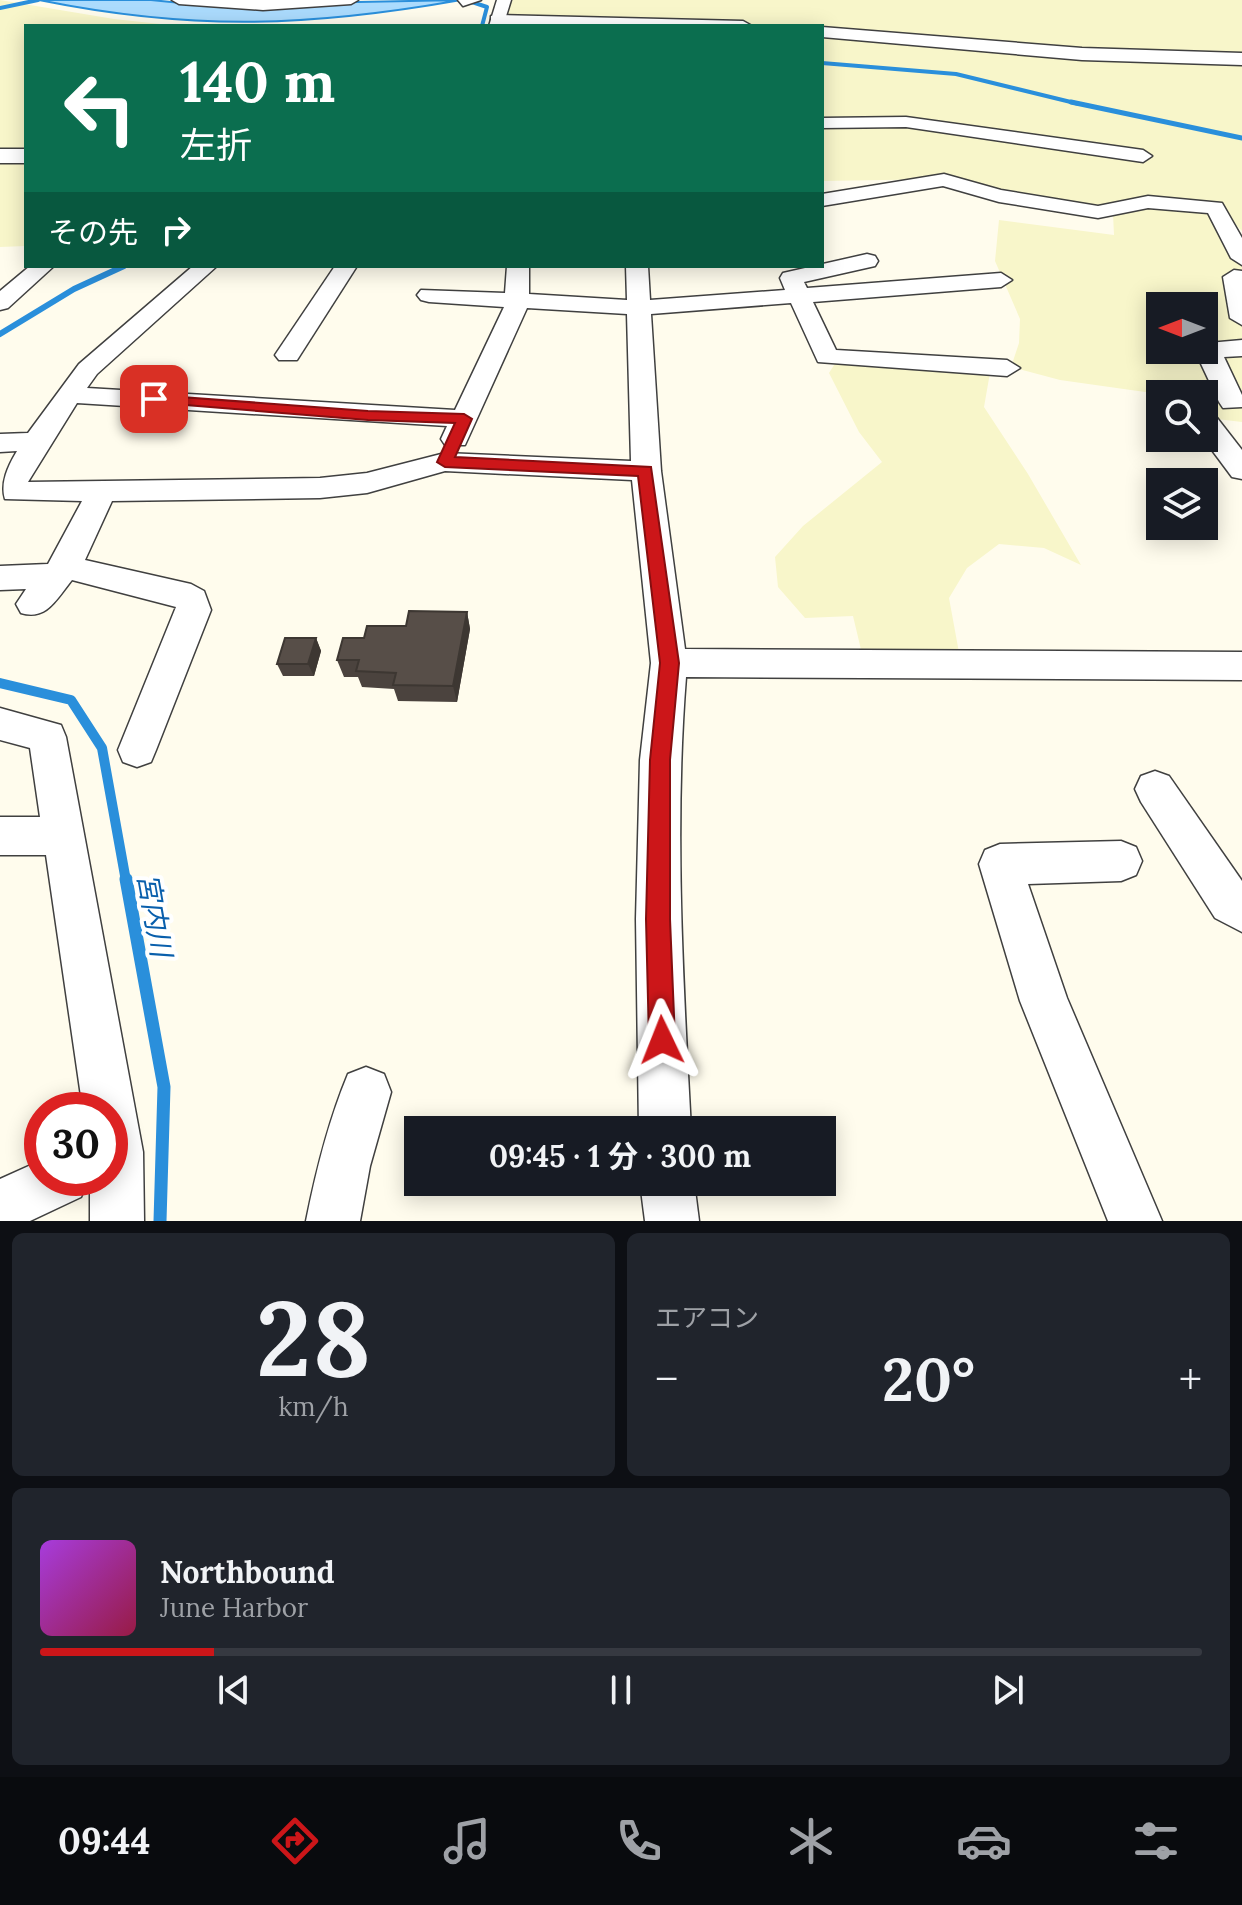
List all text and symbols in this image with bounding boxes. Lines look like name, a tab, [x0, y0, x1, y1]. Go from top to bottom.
text: 140 m	[180, 46, 335, 117]
icon: left	[48, 56, 152, 160]
text: 左折	[180, 122, 252, 168]
icon: right	[154, 208, 198, 252]
text: その先	[48, 213, 138, 251]
north arrow	[1146, 292, 1218, 364]
map controls	[1146, 292, 1218, 540]
pin	[120, 365, 188, 433]
icon: arrive	[132, 377, 176, 421]
button: search	[1146, 380, 1218, 452]
button: layers	[1146, 468, 1218, 540]
water label: 宮内川	[130, 871, 181, 962]
position arrow	[620, 998, 704, 1082]
speed limit sign: 30	[24, 1092, 128, 1196]
text: 09:45 · 1 分 · 300 m	[489, 1137, 751, 1175]
text: 28	[256, 1271, 371, 1404]
text: エアコン	[655, 1301, 759, 1334]
text: 20°	[882, 1341, 975, 1417]
text: −	[655, 1351, 678, 1407]
text: +	[1179, 1351, 1202, 1407]
text: km/h	[278, 1390, 349, 1423]
text: Northbound	[160, 1553, 335, 1591]
text: June Harbor	[160, 1591, 308, 1624]
icon: previous	[212, 1668, 256, 1712]
icon: pause	[599, 1668, 643, 1712]
icon: next	[986, 1668, 1030, 1712]
icon: directions	[267, 1813, 323, 1869]
icon: music	[439, 1813, 495, 1869]
icon: phone	[611, 1813, 667, 1869]
icon: climate	[783, 1813, 839, 1869]
icon: car	[956, 1813, 1012, 1869]
icon: filters	[1128, 1813, 1184, 1869]
text: 09:44	[58, 1818, 151, 1864]

